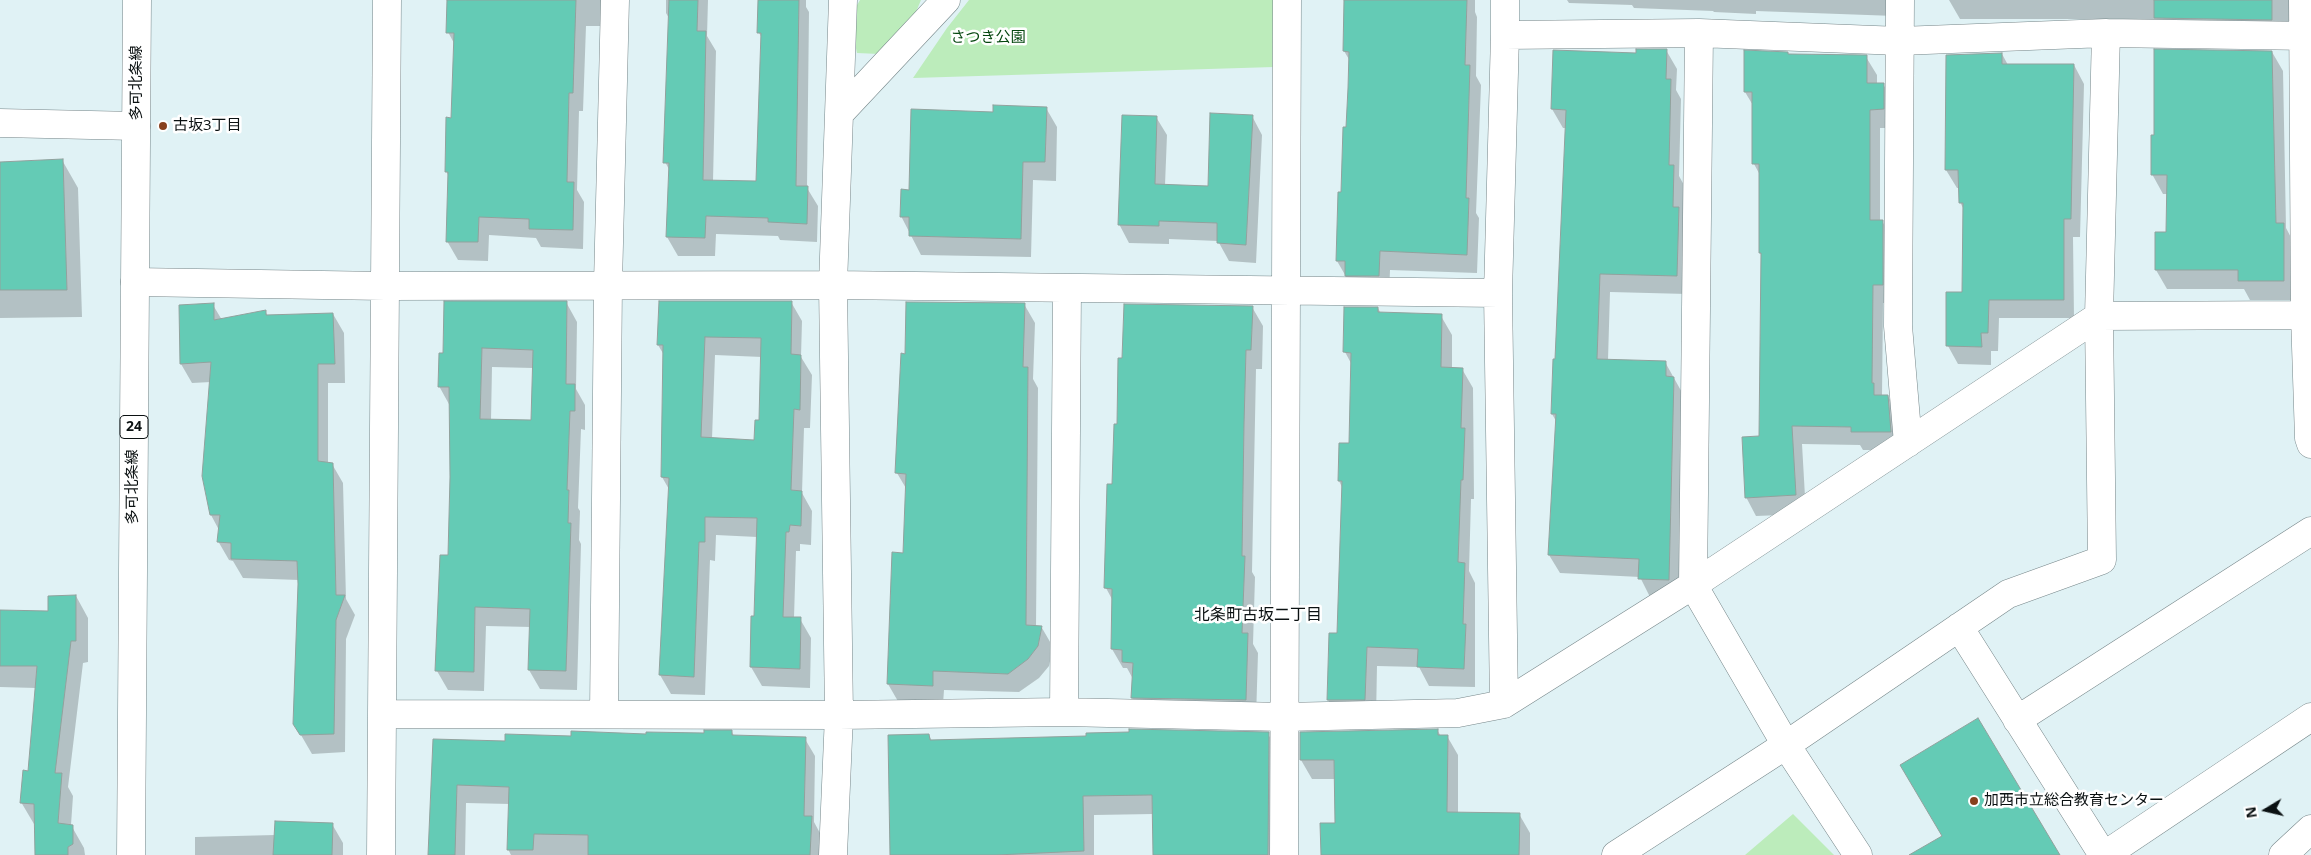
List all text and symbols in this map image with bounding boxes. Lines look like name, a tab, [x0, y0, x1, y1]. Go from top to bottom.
park label: さつき公園	[951, 29, 1025, 47]
street label: 多可北条線	[128, 46, 146, 120]
place label: 古坂3丁目	[173, 117, 242, 135]
marker: 古坂3丁目	[157, 120, 169, 132]
road number: 24	[120, 416, 148, 438]
street label: 多可北条線	[124, 450, 142, 524]
district label: 北条町古坂二丁目	[1194, 605, 1322, 625]
north arrow	[2241, 785, 2291, 835]
place label: 加西市立総合教育センター	[1984, 792, 2164, 810]
marker: 加西市立総合教育センター	[1968, 795, 1980, 807]
text: N	[2240, 805, 2261, 820]

